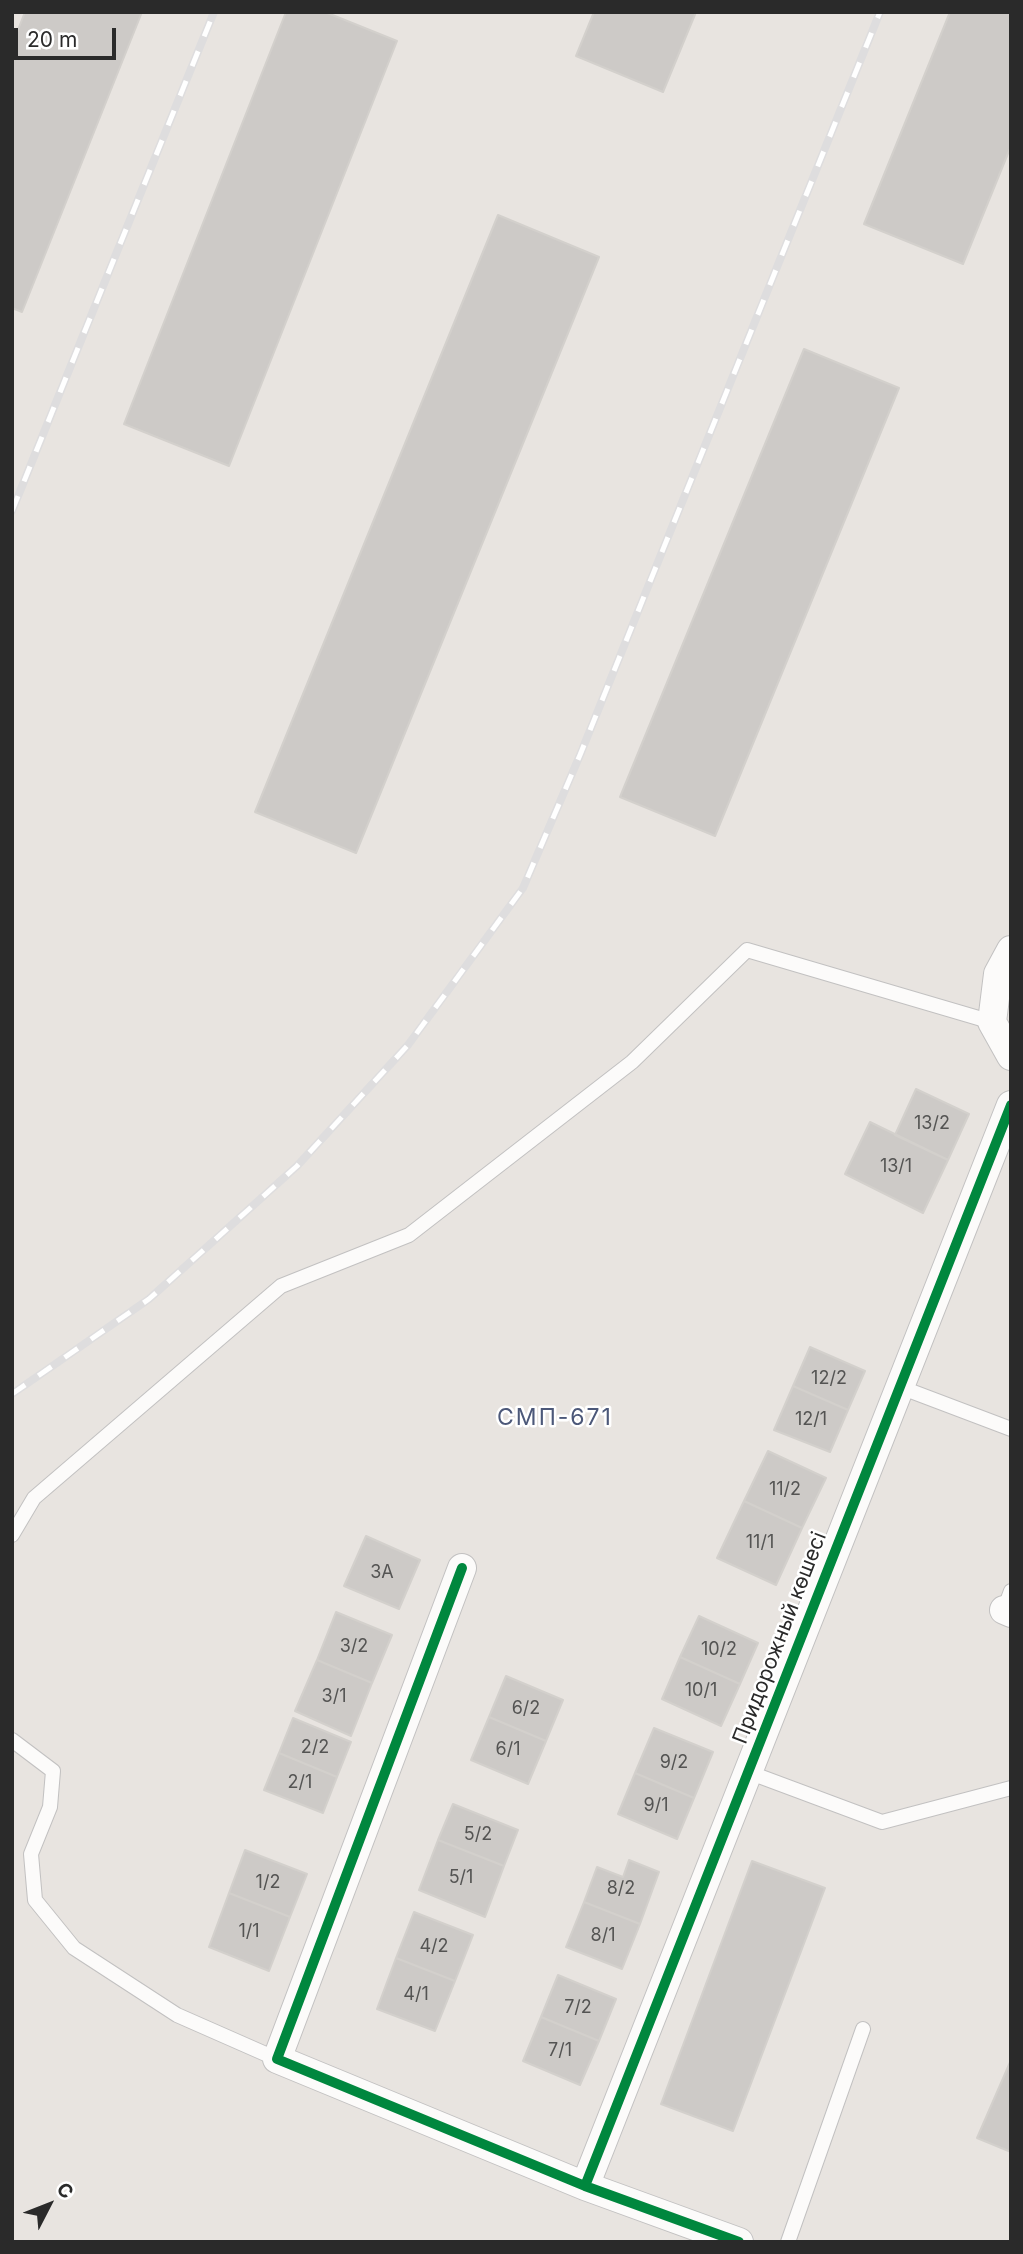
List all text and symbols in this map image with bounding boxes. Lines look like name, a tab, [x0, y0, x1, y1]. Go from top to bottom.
scale bar	[18, 14, 119, 58]
text: 20 m	[27, 27, 77, 52]
house number: 13/2	[914, 1113, 950, 1135]
house number: 13/1	[880, 1156, 912, 1178]
house number: 12/2	[811, 1368, 847, 1390]
district label: СМП-671	[498, 1404, 612, 1432]
house number: 12/1	[795, 1409, 827, 1431]
house number: 11/2	[769, 1479, 801, 1501]
street label: Придорожный көшесі	[728, 1528, 832, 1748]
house number: 11/1	[746, 1532, 774, 1554]
house number: 3А	[370, 1562, 394, 1584]
house number: 3/2	[340, 1636, 368, 1658]
house number: 10/2	[701, 1639, 737, 1661]
house number: 10/1	[685, 1680, 717, 1702]
house number: 3/1	[322, 1686, 346, 1708]
house number: 6/2	[512, 1698, 540, 1720]
house number: 2/2	[301, 1737, 329, 1759]
house number: 6/1	[496, 1739, 520, 1761]
house number: 9/2	[660, 1752, 688, 1774]
house number: 2/1	[288, 1772, 312, 1794]
house number: 9/1	[644, 1795, 668, 1817]
house number: 5/2	[464, 1824, 492, 1846]
house number: 5/1	[449, 1867, 473, 1889]
house number: 1/2	[256, 1872, 280, 1894]
house number: 8/2	[607, 1878, 635, 1900]
house number: 1/1	[238, 1921, 260, 1943]
house number: 8/1	[591, 1925, 615, 1947]
house number: 4/2	[419, 1936, 449, 1958]
house number: 4/1	[403, 1984, 429, 2006]
house number: 7/2	[564, 1997, 592, 2019]
house number: 7/1	[548, 2040, 572, 2062]
north arrow	[14, 2170, 84, 2240]
text: С	[52, 2178, 78, 2204]

